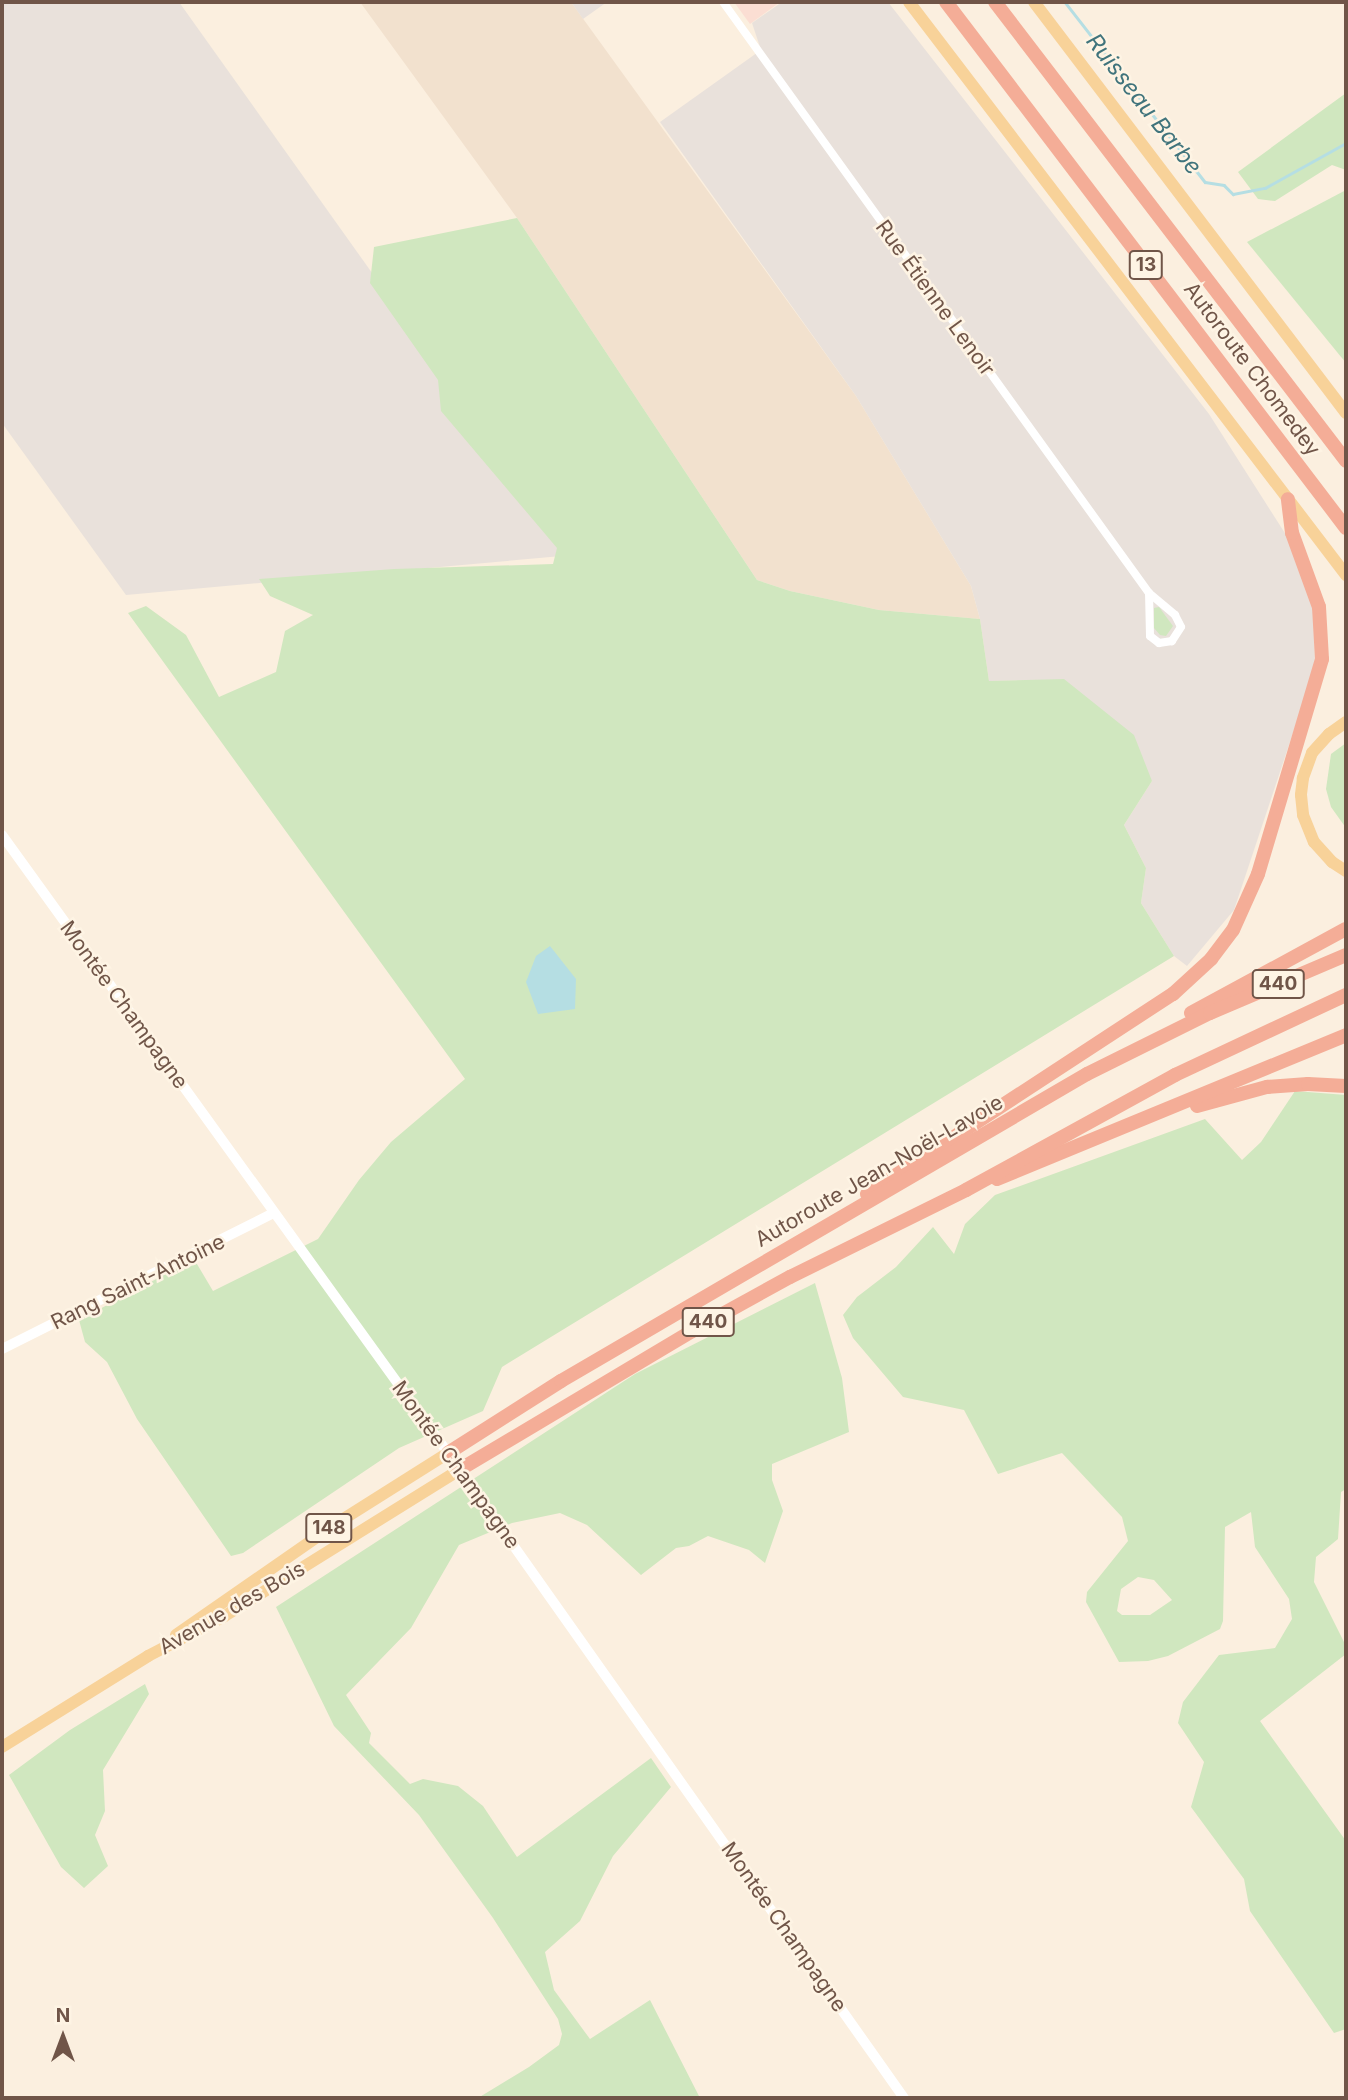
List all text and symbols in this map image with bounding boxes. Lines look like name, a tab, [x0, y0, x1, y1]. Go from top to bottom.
water label: Ruisseau Barbe	[1080, 28, 1208, 180]
street label: Rue Étienne Lenoir	[870, 215, 1000, 381]
road number: 13	[1128, 249, 1164, 280]
street label: Autoroute Chomedey	[1178, 277, 1326, 461]
street label: Montée Champagne	[55, 916, 193, 1094]
road number: 440	[1250, 968, 1306, 1000]
street label: Autoroute Jean-Noël-Lavoie	[751, 1090, 1007, 1252]
street label: Rang Saint-Antoine	[47, 1229, 229, 1335]
road number: 440	[680, 1306, 736, 1338]
street label: Montée Champagne	[387, 1376, 525, 1554]
road number: 148	[304, 1512, 354, 1544]
street label: Avenue des Bois	[155, 1556, 309, 1660]
street label: Montée Champagne	[716, 1837, 852, 2017]
north arrow	[28, 2002, 98, 2072]
text: N	[56, 2004, 70, 2027]

